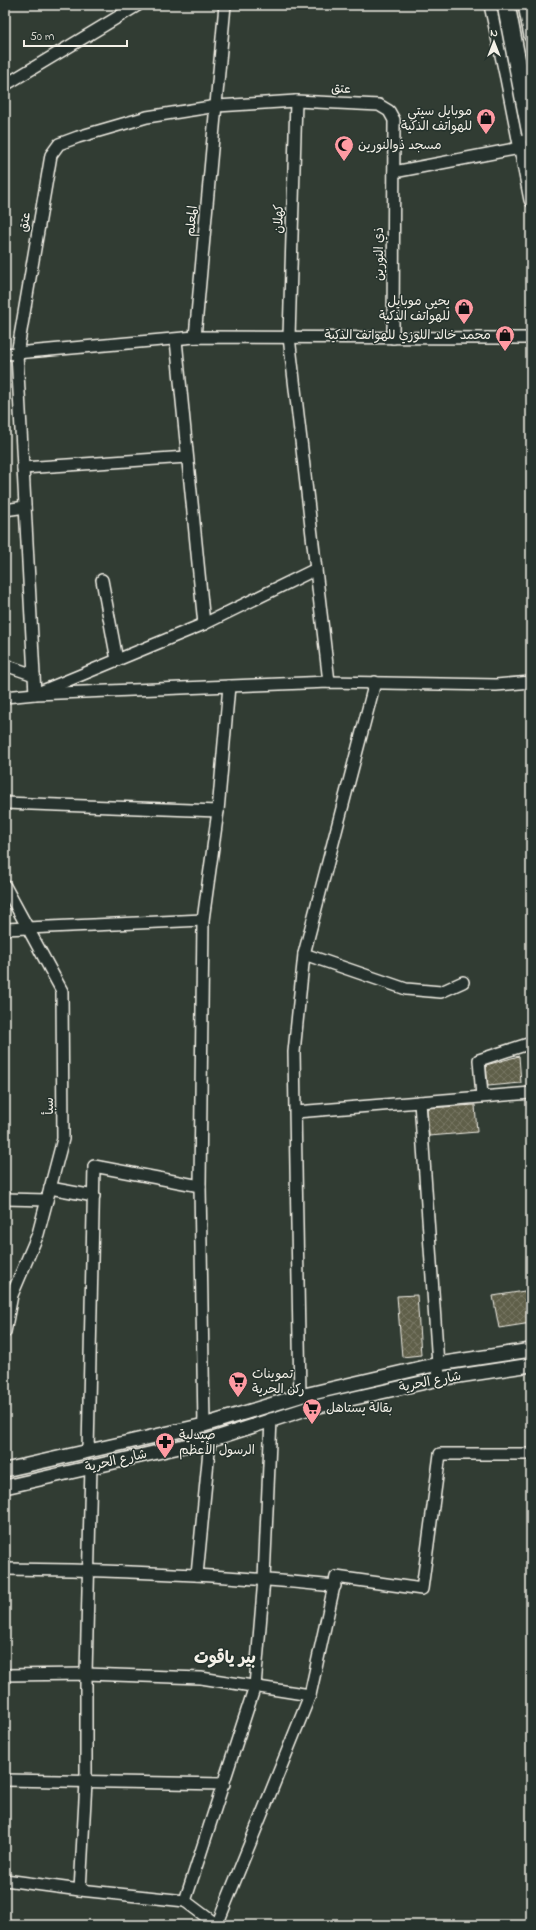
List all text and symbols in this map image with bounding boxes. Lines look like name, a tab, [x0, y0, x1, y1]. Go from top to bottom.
scale bar	[24, 22, 127, 48]
north arrow	[474, 22, 514, 62]
text: N	[490, 25, 498, 41]
text: 50 m	[30, 28, 54, 46]
street label: عتق	[331, 79, 351, 99]
place label: موبايل سيتي للهواتف الذكية	[401, 102, 472, 136]
shop icon: موبايل سيتي للهواتف الذكية	[475, 107, 497, 135]
mosque icon: مسجد ذوالنورين	[333, 134, 355, 162]
place label: مسجد ذوالنورين	[358, 136, 442, 155]
street label: كهلان	[269, 204, 289, 234]
street label: المعلم	[181, 205, 203, 237]
street label: عتق	[14, 211, 36, 233]
street label: ذي النورين	[370, 227, 389, 281]
place label: يحيى موبايل للهواتف الذكية	[379, 292, 450, 326]
shop icon: يحيى موبايل للهواتف الذكية	[453, 297, 475, 325]
shop icon: محمد خالد اللوزي للهواتف الذكية	[494, 324, 516, 352]
place label: محمد خالد اللوزي للهواتف الذكية	[324, 326, 491, 345]
street label: سبأ	[40, 1097, 59, 1115]
place label: تموينات ركن الحرية	[252, 1365, 304, 1399]
street label: شارع الحرية	[397, 1367, 463, 1397]
supermarket icon: تموينات ركن الحرية	[227, 1370, 249, 1398]
supermarket icon: بقالة يستاهل	[301, 1397, 323, 1425]
place label: بقالة يستاهل	[326, 1399, 392, 1418]
place label: صيدلية الرسول الأعظم	[179, 1426, 255, 1460]
pharmacy icon: صيدلية الرسول الأعظم	[154, 1431, 176, 1459]
street label: شارع الحرية	[83, 1445, 149, 1477]
district label: بير ياقوت	[194, 1646, 256, 1671]

